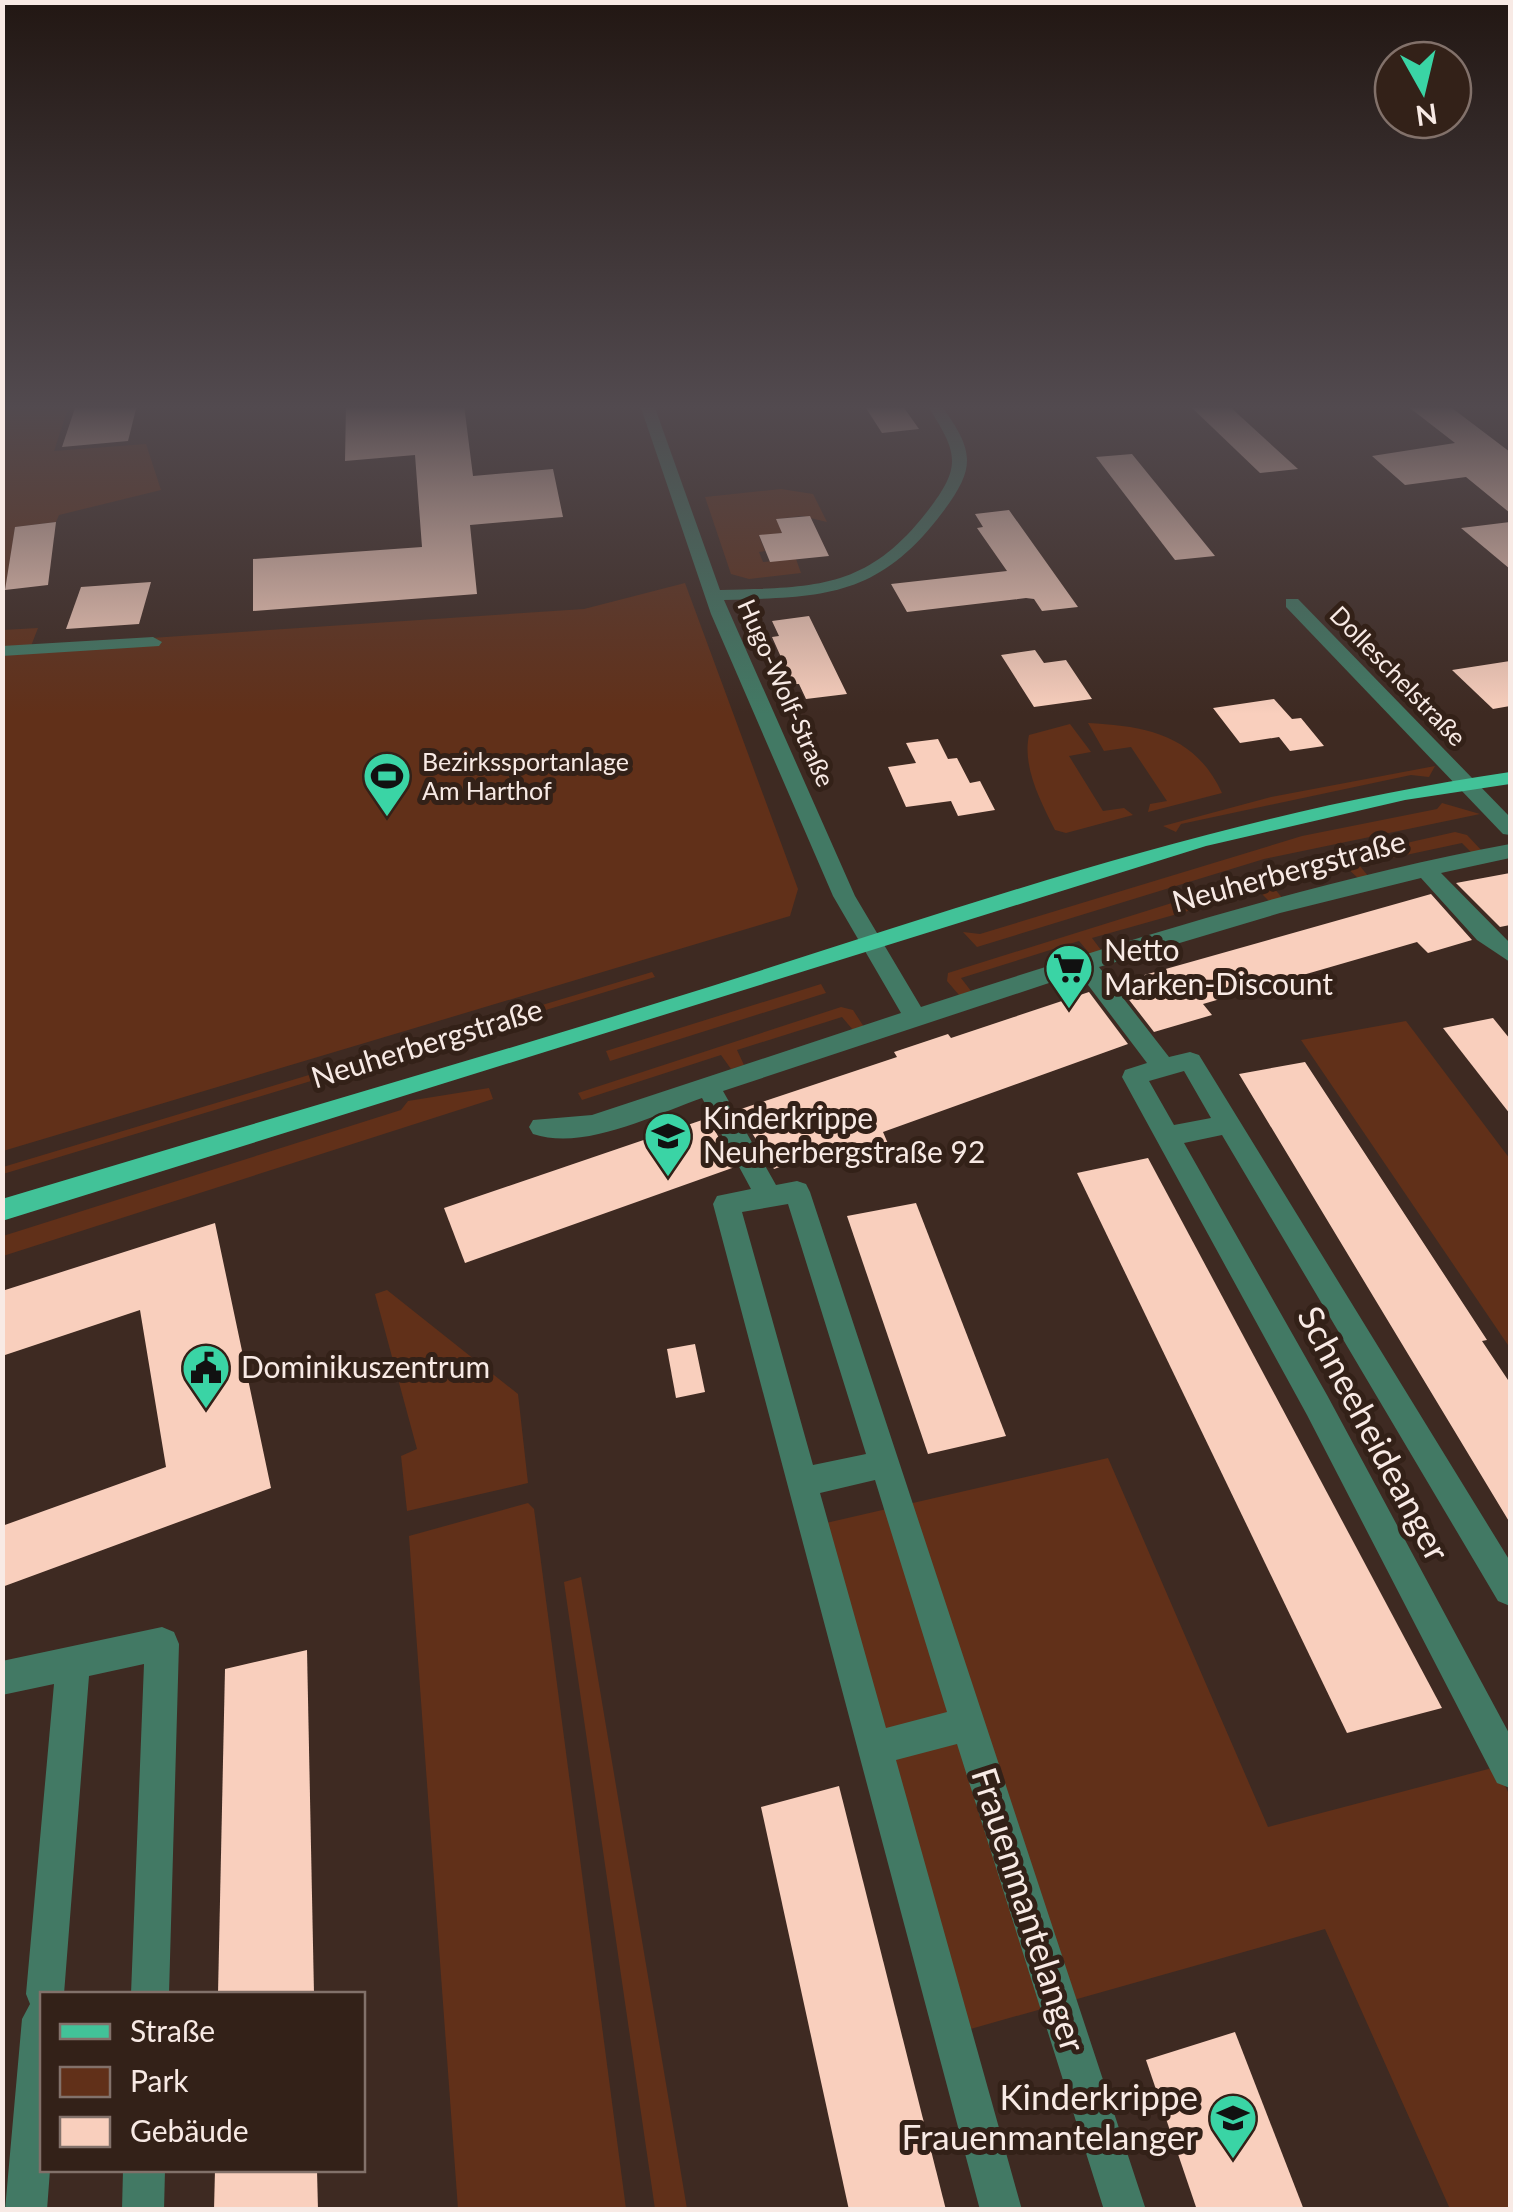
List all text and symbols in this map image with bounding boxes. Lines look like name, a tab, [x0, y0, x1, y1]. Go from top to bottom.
north arrow	[1373, 40, 1473, 140]
text: N	[1414, 97, 1440, 134]
street label: Hugo-Wolf-Straße	[732, 594, 842, 791]
street label: Dolleschelstraße	[1324, 599, 1473, 751]
place label: Bezirkssportanlage Am Harthof	[422, 746, 629, 805]
sports icon: Bezirkssportanlage Am Harthof	[361, 750, 413, 818]
street label: Neuherbergstraße	[1168, 822, 1409, 919]
place label: Netto Marken-Discount	[1104, 931, 1333, 1001]
supermarket icon: Netto Marken-Discount	[1043, 942, 1095, 1010]
street label: Neuherbergstraße	[306, 990, 546, 1094]
place label: Kinderkrippe Neuherbergstraße 92	[703, 1099, 985, 1169]
school or university icon: Kinderkrippe Neuherbergstraße 92	[642, 1110, 694, 1178]
street label: Schneeheideanger	[1290, 1299, 1460, 1568]
public building icon: Dominikuszentrum	[180, 1342, 232, 1410]
place label: Dominikuszentrum	[241, 1348, 490, 1384]
street label: Frauenmantelanger	[964, 1762, 1096, 2057]
legend	[40, 1992, 365, 2172]
text: Straße	[130, 2012, 215, 2048]
text: Park	[130, 2062, 189, 2098]
place label: Kinderkrippe Frauenmantelanger	[902, 2075, 1198, 2157]
school or university icon: Kinderkrippe Frauenmantelanger	[1207, 2092, 1259, 2160]
text: Gebäude	[130, 2112, 249, 2148]

